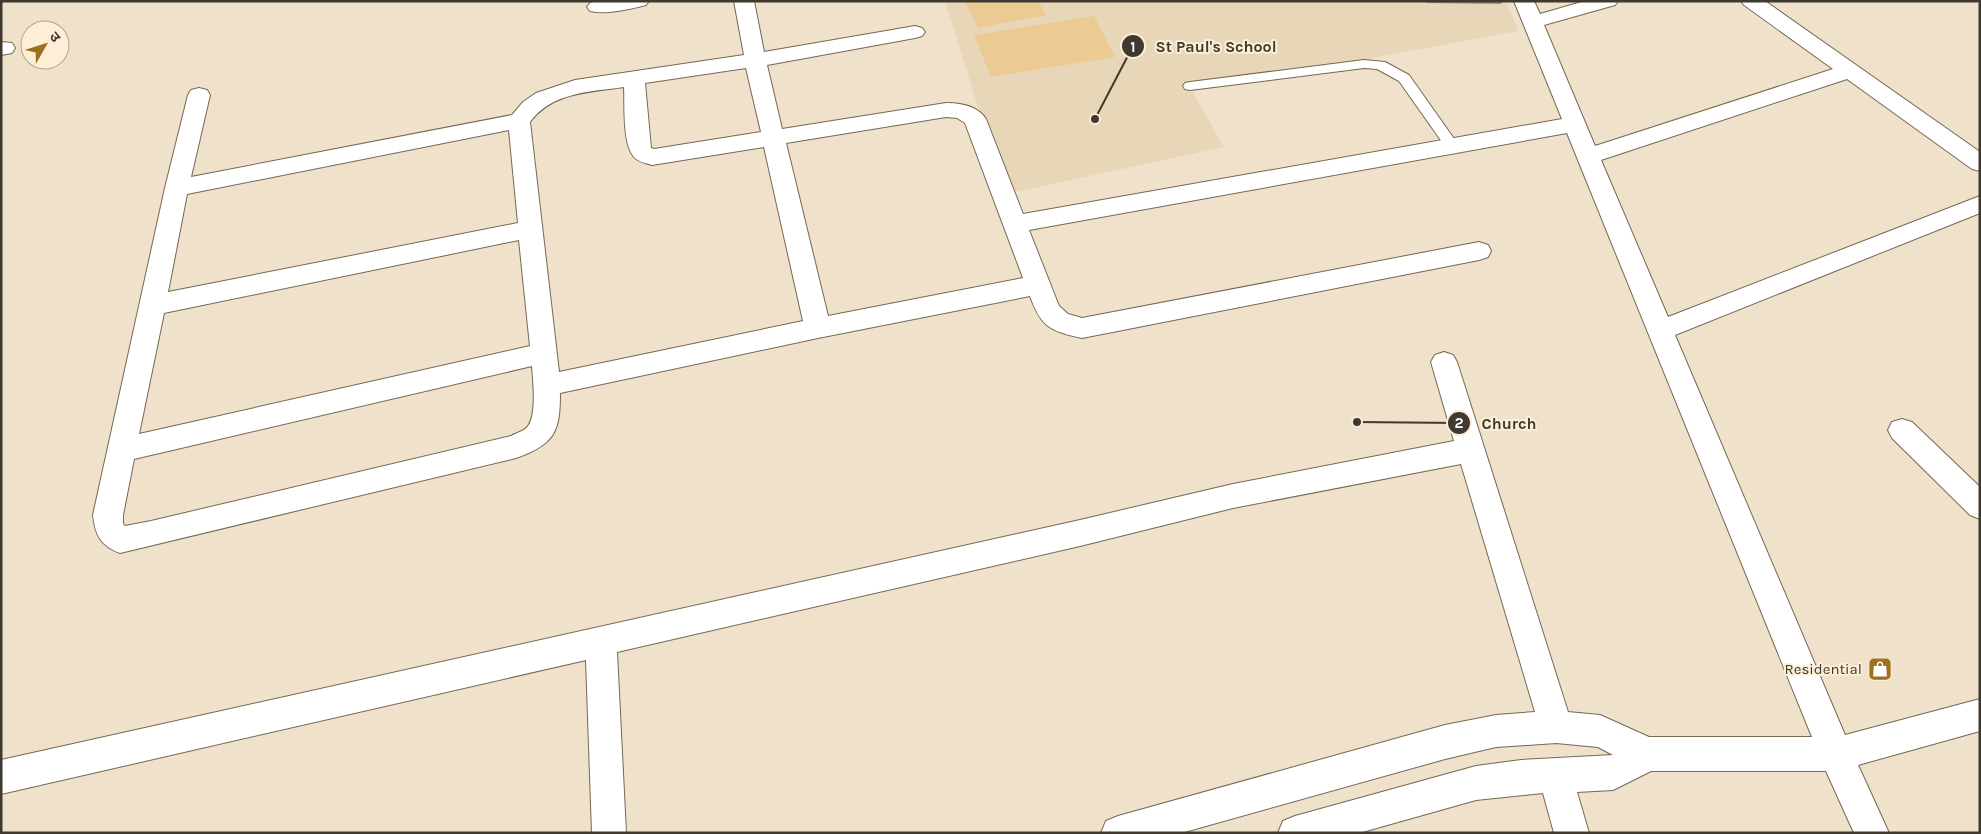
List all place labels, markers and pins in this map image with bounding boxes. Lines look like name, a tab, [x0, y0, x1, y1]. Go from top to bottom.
callout: St Paul's School	[1120, 31, 1286, 62]
callout: Church	[1446, 408, 1546, 439]
shop icon: Residential	[1867, 656, 1893, 682]
place label: Residential	[1785, 660, 1862, 678]

